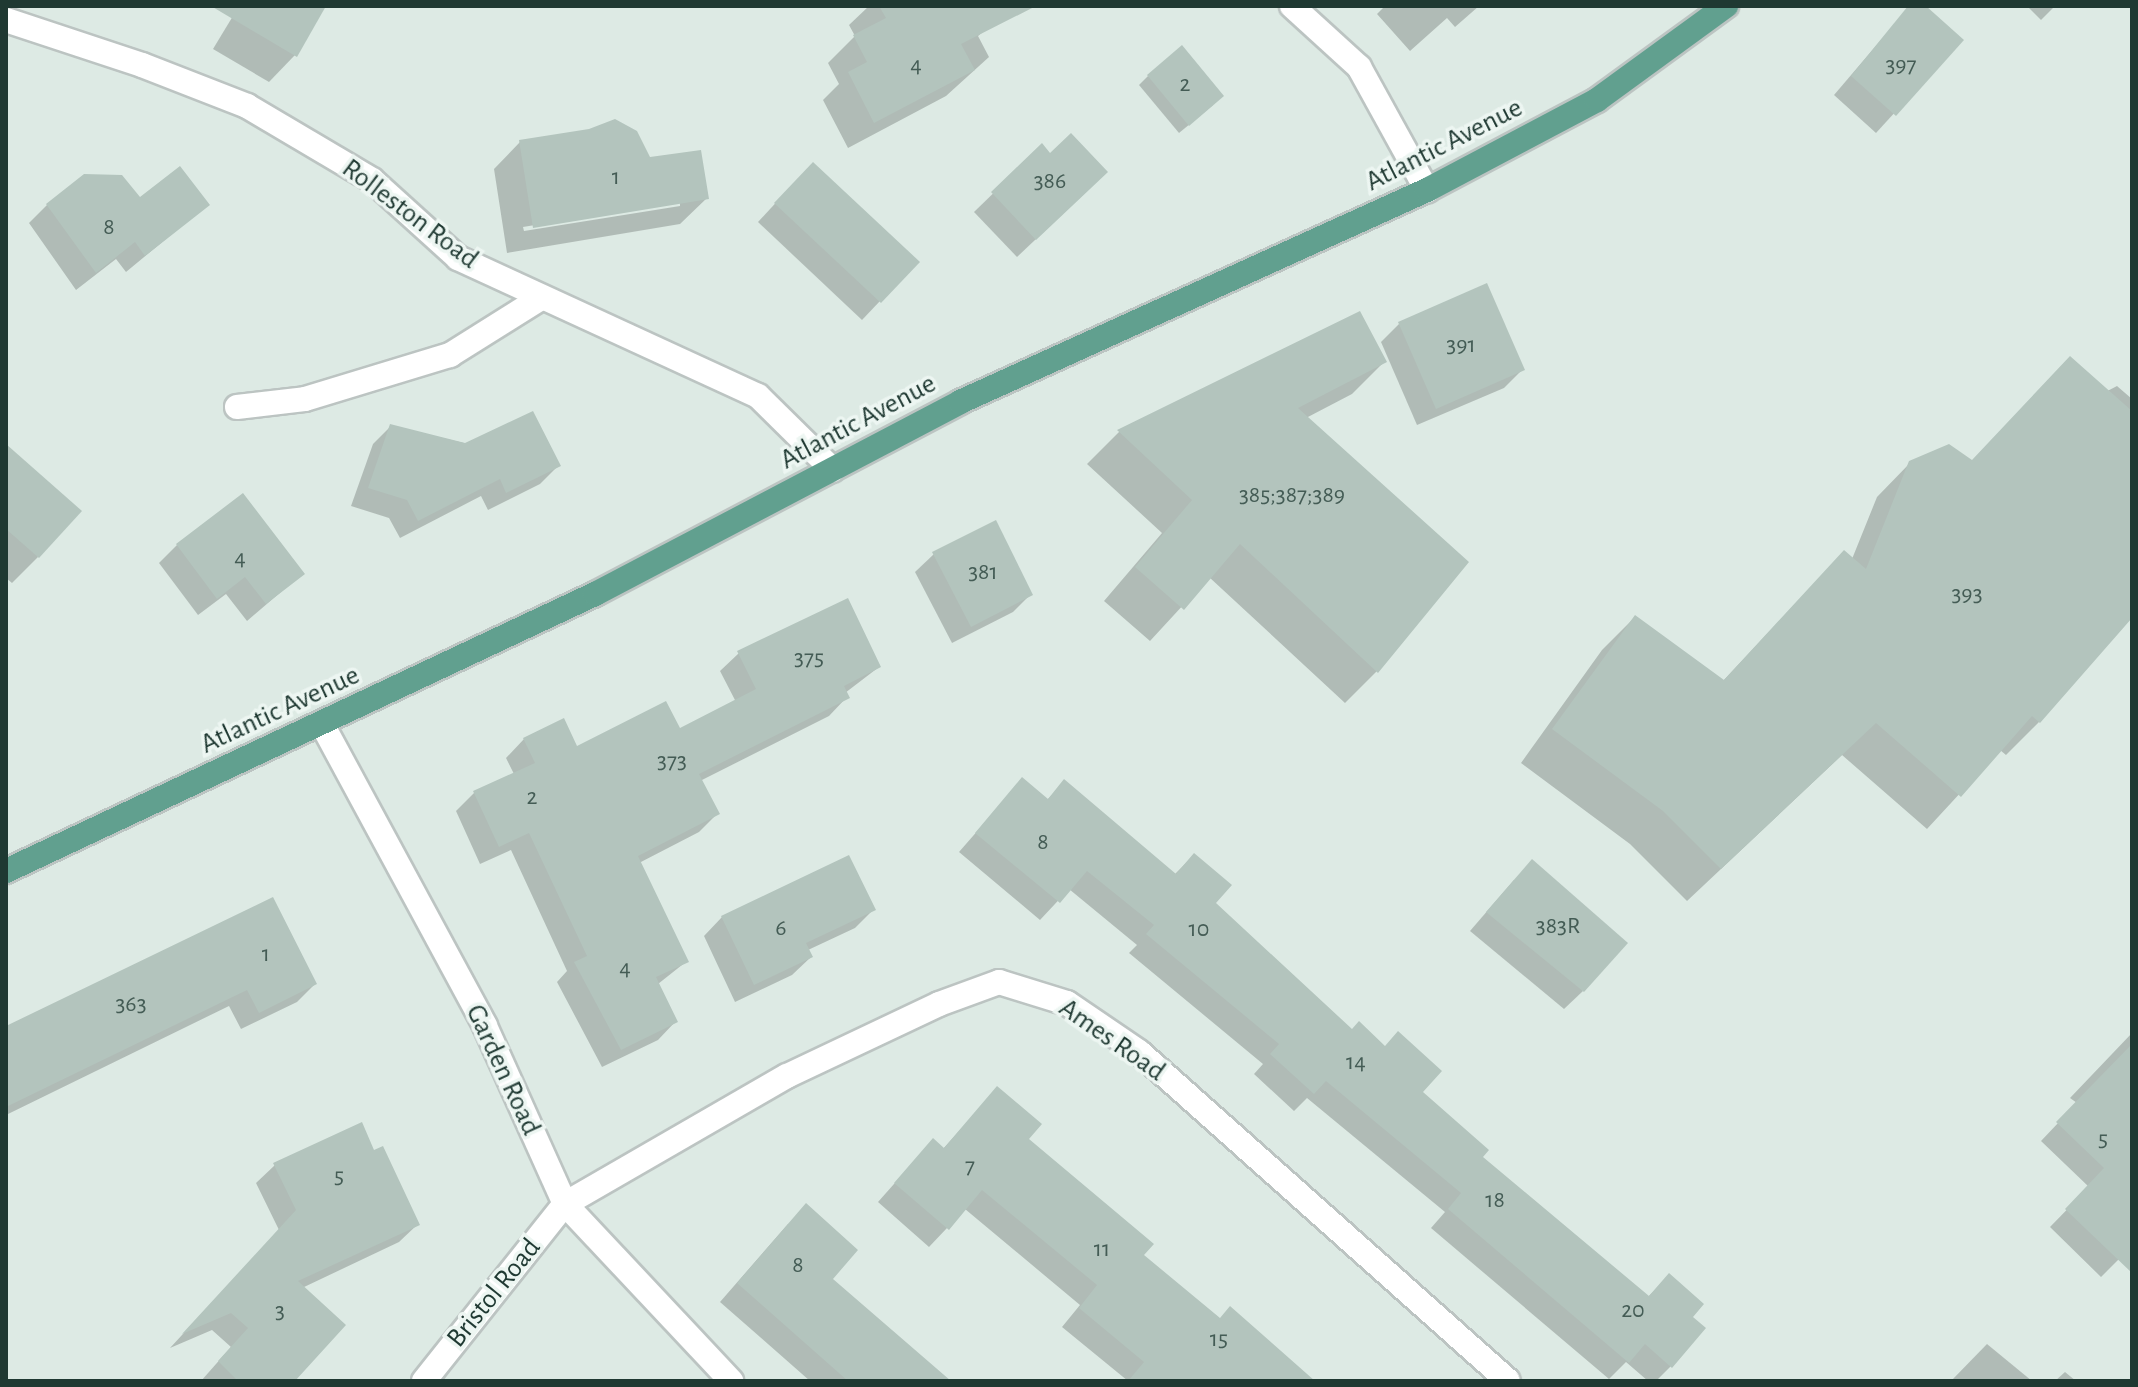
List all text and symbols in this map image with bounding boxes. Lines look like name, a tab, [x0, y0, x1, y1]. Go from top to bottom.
house number: 4	[910, 52, 922, 80]
house number: 397	[1885, 52, 1917, 80]
house number: 2	[1180, 71, 1190, 99]
street label: Atlantic Avenue	[1360, 91, 1528, 199]
street label: Rolleston Road	[335, 152, 485, 276]
house number: 1	[612, 164, 620, 192]
house number: 386	[1034, 168, 1066, 196]
house number: 8	[103, 214, 115, 242]
house number: 391	[1446, 332, 1476, 360]
street label: Atlantic Avenue	[774, 367, 942, 477]
house number: 385;387;389	[1239, 482, 1345, 510]
house number: 4	[234, 545, 246, 573]
house number: 381	[968, 559, 998, 587]
house number: 393	[1951, 581, 1983, 609]
house number: 375	[794, 645, 824, 673]
street label: Atlantic Avenue	[195, 659, 365, 761]
house number: 373	[657, 748, 687, 776]
house number: 2	[527, 784, 537, 812]
house number: 8	[1037, 829, 1049, 857]
house number: 383R	[1536, 913, 1580, 941]
house number: 6	[775, 915, 787, 943]
house number: 10	[1189, 916, 1209, 944]
house number: 1	[262, 941, 270, 969]
house number: 4	[619, 955, 631, 983]
house number: 363	[115, 991, 147, 1019]
street label: Ames Road	[1052, 991, 1172, 1089]
street label: Garden Road	[458, 999, 548, 1141]
house number: 14	[1346, 1049, 1366, 1077]
house number: 5	[2098, 1126, 2108, 1154]
house number: 7	[965, 1153, 975, 1181]
house number: 5	[334, 1163, 344, 1191]
house number: 18	[1485, 1187, 1505, 1215]
street label: Bristol Road	[440, 1232, 548, 1354]
house number: 11	[1094, 1236, 1110, 1264]
house number: 8	[792, 1252, 804, 1280]
house number: 20	[1621, 1297, 1645, 1325]
house number: 3	[275, 1298, 285, 1326]
house number: 15	[1210, 1326, 1228, 1354]

